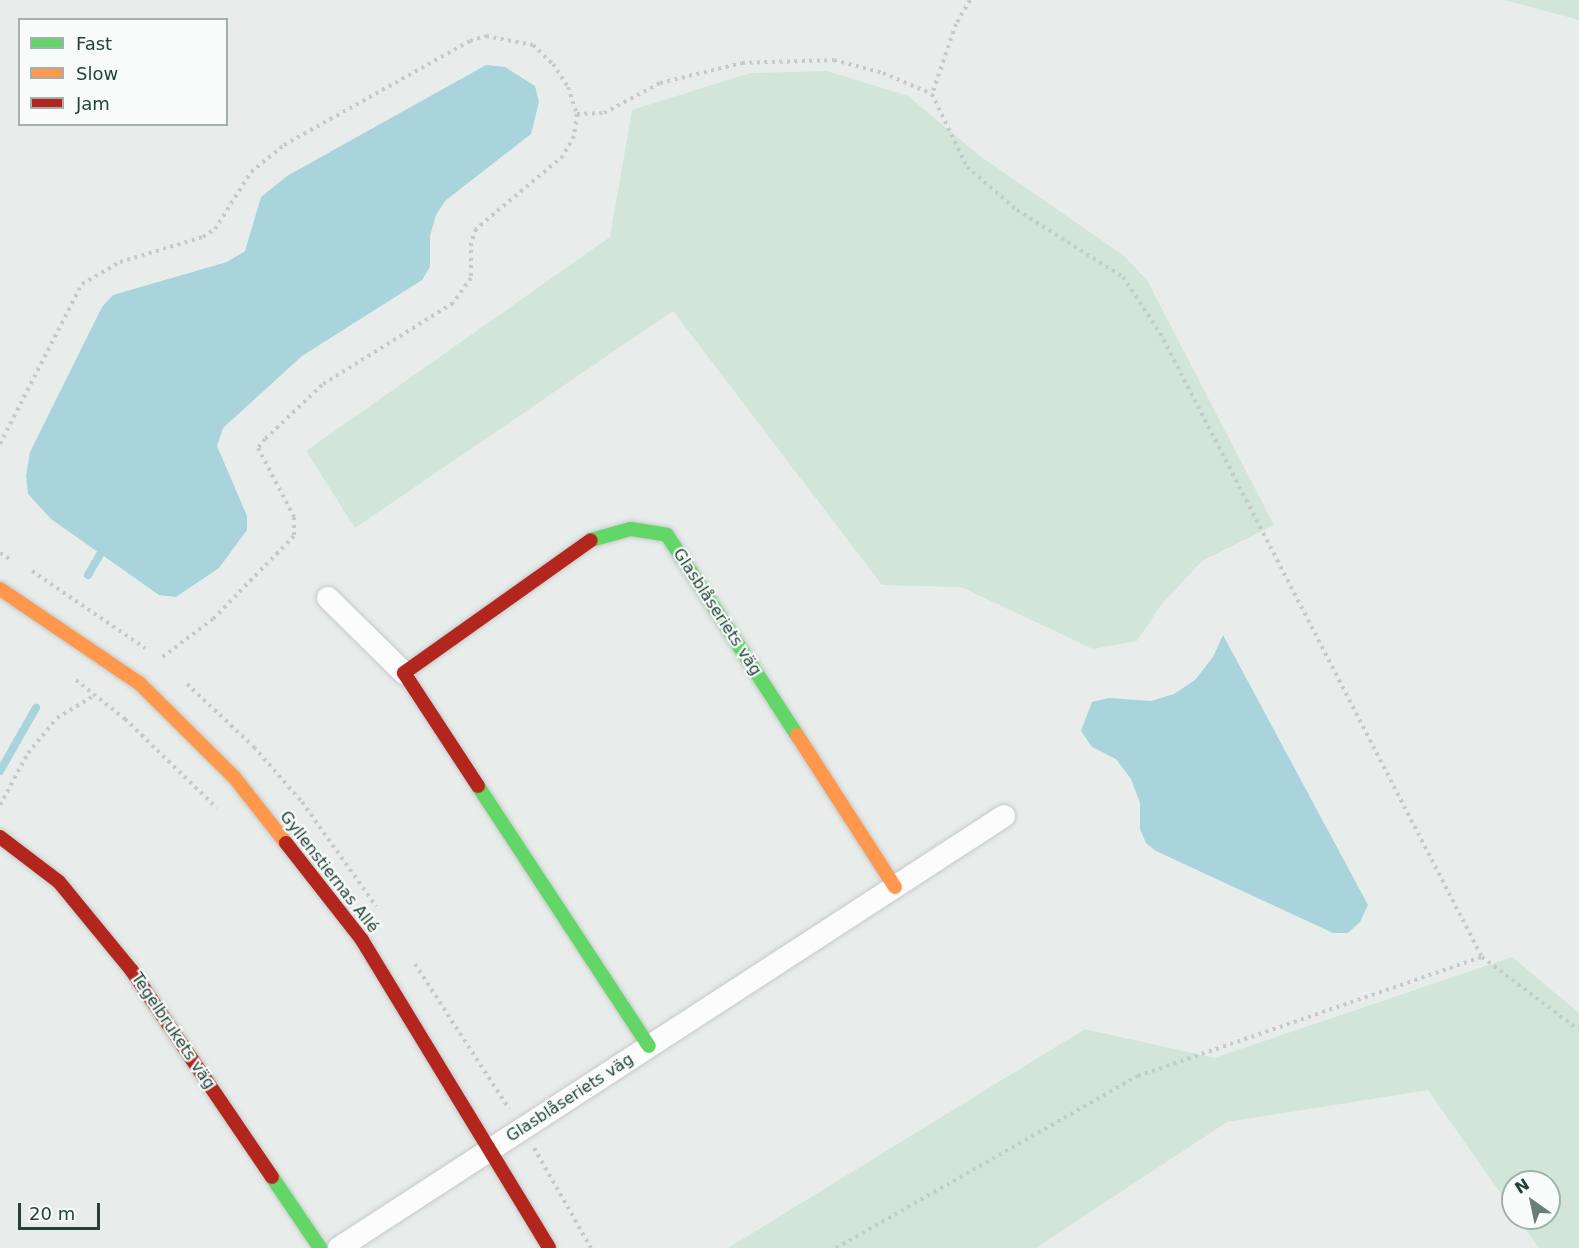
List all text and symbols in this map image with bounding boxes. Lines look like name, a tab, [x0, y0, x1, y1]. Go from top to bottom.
legend	[18, 18, 228, 126]
text: Fast	[76, 33, 112, 54]
text: Slow	[76, 63, 118, 84]
text: Jam	[76, 93, 110, 114]
street label: Glasblåseriets väg	[669, 545, 765, 679]
street label: Gyllenstiernas Allé	[276, 807, 382, 937]
street label: Tegelbrukets väg	[127, 969, 219, 1093]
street label: Glasblåseriets väg	[503, 1050, 637, 1146]
north arrow	[1501, 1170, 1561, 1230]
text: N	[1511, 1175, 1533, 1198]
scale bar	[21, 1191, 104, 1229]
text: 20 m	[29, 1203, 75, 1224]

